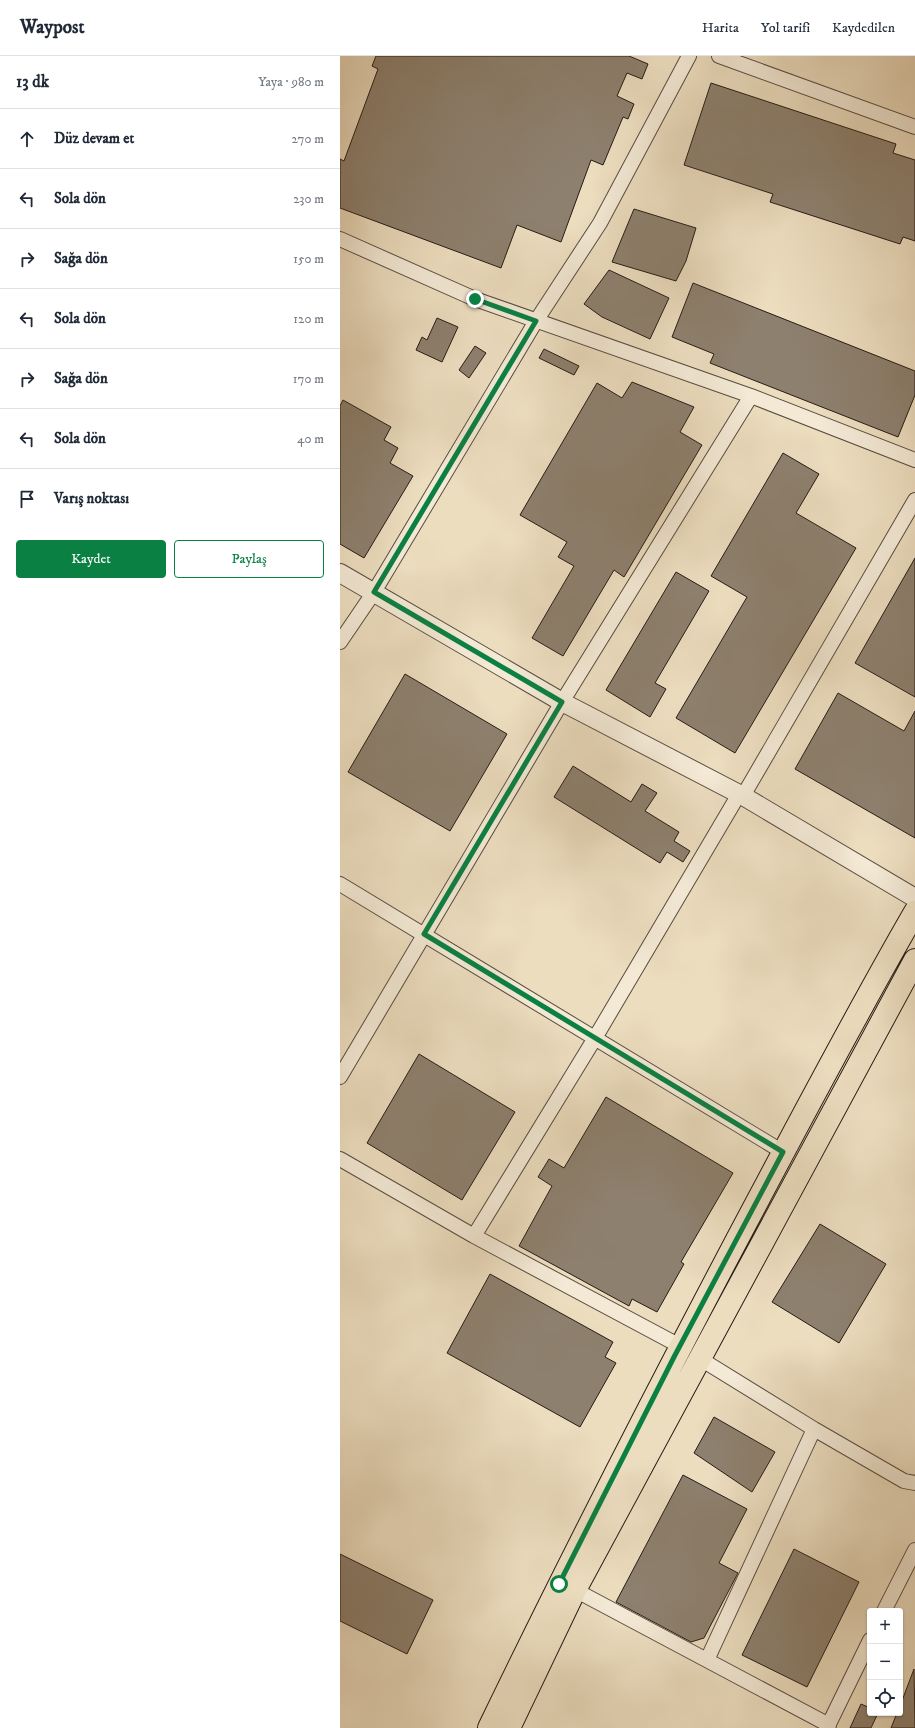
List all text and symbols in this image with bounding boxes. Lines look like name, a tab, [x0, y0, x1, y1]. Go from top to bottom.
text: Waypost	[20, 16, 84, 39]
text: Harita	[702, 19, 739, 37]
text: Yol tarifi	[761, 19, 810, 37]
text: Kaydedilen	[832, 19, 895, 37]
text: 13 dk	[16, 71, 49, 93]
text: Yaya · 980 m	[258, 74, 324, 90]
icon: ahead	[16, 128, 38, 150]
text: Düz devam et	[54, 129, 134, 148]
text: 270 m	[292, 131, 324, 147]
icon: left	[16, 188, 38, 210]
text: Sola dön	[54, 189, 106, 208]
text: 230 m	[293, 191, 324, 207]
icon: right	[16, 248, 38, 270]
text: Sağa dön	[54, 249, 108, 268]
text: 150 m	[293, 251, 324, 267]
route end	[466, 290, 484, 308]
icon: left	[16, 308, 38, 330]
text: Sola dön	[54, 309, 106, 328]
text: 120 m	[293, 311, 324, 327]
icon: right	[16, 368, 38, 390]
text: Sağa dön	[54, 369, 108, 388]
text: 170 m	[293, 371, 324, 387]
icon: left	[16, 428, 38, 450]
text: Sola dön	[54, 429, 106, 448]
text: 40 m	[297, 431, 324, 447]
icon: arrive	[16, 488, 38, 510]
text: Varış noktası	[54, 489, 129, 508]
button: Kaydet	[16, 540, 166, 578]
button: Paylaş	[174, 540, 324, 578]
route start	[550, 1575, 568, 1593]
map controls	[867, 1608, 903, 1716]
button: +	[867, 1608, 903, 1644]
button: −	[867, 1644, 903, 1680]
button: locate	[867, 1680, 903, 1716]

